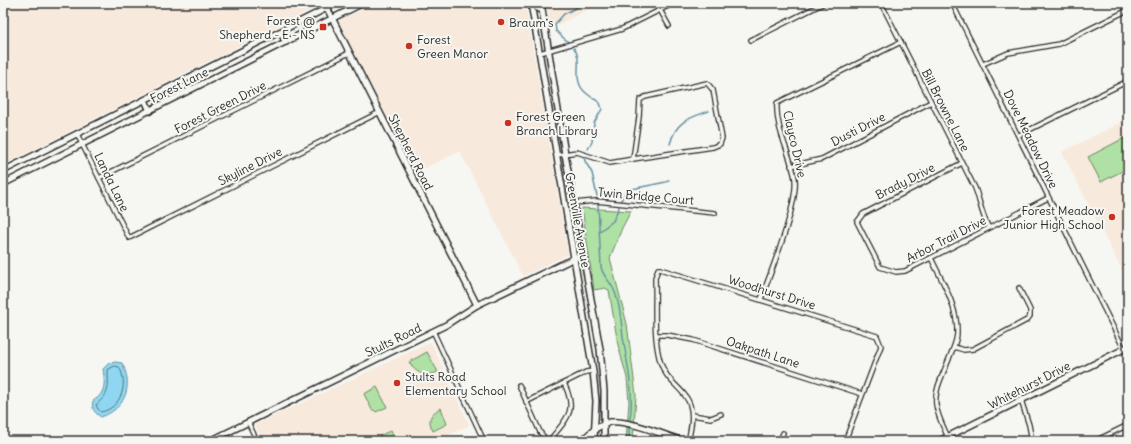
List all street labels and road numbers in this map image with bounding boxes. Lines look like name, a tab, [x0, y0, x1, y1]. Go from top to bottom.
street label: Forest Lane	[147, 64, 211, 106]
street label: Bill Browne Lane	[919, 66, 973, 154]
street label: Forest Green Drive	[172, 77, 268, 137]
street label: Dove Meadow Drive	[1001, 87, 1061, 191]
street label: Clayco Drive	[780, 109, 810, 179]
street label: Dusti Drive	[828, 109, 888, 149]
street label: Shepherd Road	[385, 112, 437, 192]
street label: Skyline Drive	[216, 144, 284, 188]
street label: Landa Lane	[91, 150, 133, 214]
street label: Brady Drive	[873, 160, 937, 202]
street label: Greenville Avenue	[562, 171, 594, 269]
street label: Twin Bridge Court	[597, 184, 695, 208]
street label: Arbor Trail Drive	[904, 212, 988, 266]
street label: Woodhurst Drive	[727, 272, 817, 312]
street label: Stults Road	[362, 320, 424, 360]
street label: Oakpath Lane	[724, 333, 802, 371]
street label: Whitehurst Drive	[985, 358, 1073, 412]

